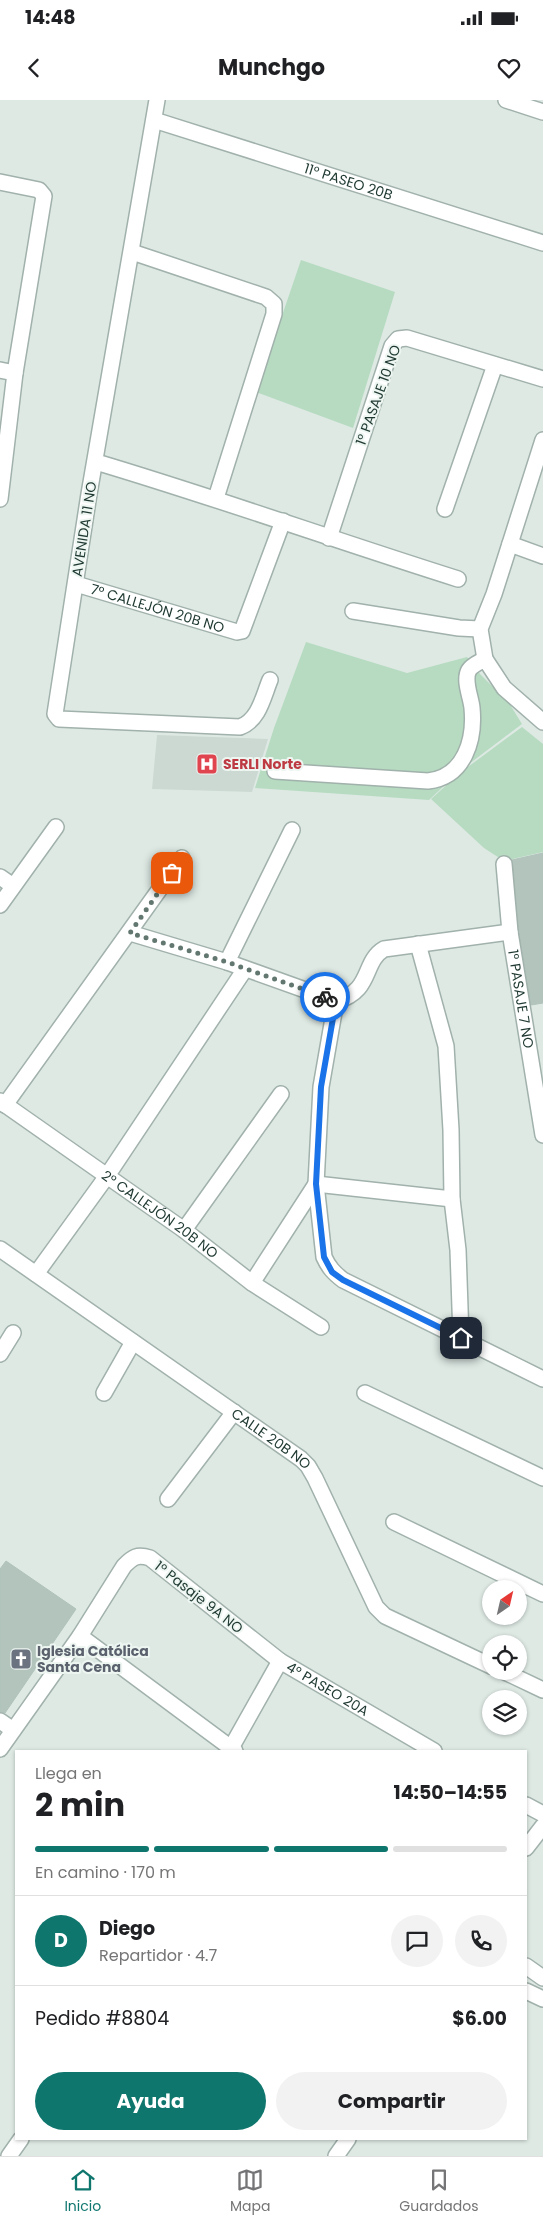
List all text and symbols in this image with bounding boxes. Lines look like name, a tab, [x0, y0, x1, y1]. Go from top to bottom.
text: 14:48	[25, 4, 76, 31]
text: Munchgo	[218, 52, 325, 83]
icon: back	[20, 54, 48, 82]
icon: heart	[495, 54, 523, 82]
street label: 11° PASEO 20B	[302, 158, 395, 205]
street label: 1° PASAJE 10 NO	[351, 342, 405, 448]
street label: AVENIDA 11 NO	[67, 480, 101, 578]
street label: 7° CALLEJÓN 20B NO	[88, 579, 227, 638]
hospital icon: SERLI Norte	[195, 752, 219, 776]
place label: SERLI Norte	[223, 754, 302, 774]
pin	[151, 852, 193, 894]
icon: bag	[158, 859, 186, 887]
street label: 1° PASAJE 7 NO	[503, 948, 539, 1050]
courier	[300, 972, 350, 1022]
icon: bike	[311, 983, 339, 1011]
street label: 2° CALLEJÓN 20B NO	[98, 1165, 222, 1263]
pin	[440, 1317, 482, 1359]
icon: home	[447, 1324, 475, 1352]
street label: CALLE 20B NO	[227, 1403, 316, 1474]
street label: 1º Pasaje 9A NO	[151, 1556, 247, 1638]
north arrow	[482, 1580, 528, 1625]
map controls	[482, 1580, 527, 1735]
button: locate	[482, 1635, 527, 1680]
place label: Iglesia Católica Santa Cena	[37, 1641, 149, 1677]
church icon: Iglesia Católica Santa Cena	[9, 1647, 33, 1671]
street label: 4° PASEO 20A	[283, 1657, 373, 1721]
button: layers	[482, 1690, 527, 1735]
text: Llega en	[35, 1762, 102, 1785]
text: 14:50–14:55	[394, 1779, 507, 1806]
text: 2 min	[35, 1782, 125, 1827]
text: En camino · 170 m	[35, 1861, 176, 1884]
text: Diego	[99, 1915, 155, 1942]
button: chat	[391, 1915, 443, 1967]
button: phone	[455, 1915, 507, 1967]
text: D	[54, 1927, 68, 1954]
text: Repartidor · 4.7	[99, 1944, 217, 1967]
text: Pedido #8804	[35, 2005, 169, 2032]
text: $6.00	[452, 2005, 507, 2032]
button: Ayuda	[35, 2072, 266, 2130]
button: Compartir	[276, 2072, 507, 2130]
tab: Inicio	[64, 2166, 101, 2217]
tab: Mapa	[230, 2166, 270, 2217]
tab: Guardados	[399, 2166, 479, 2217]

